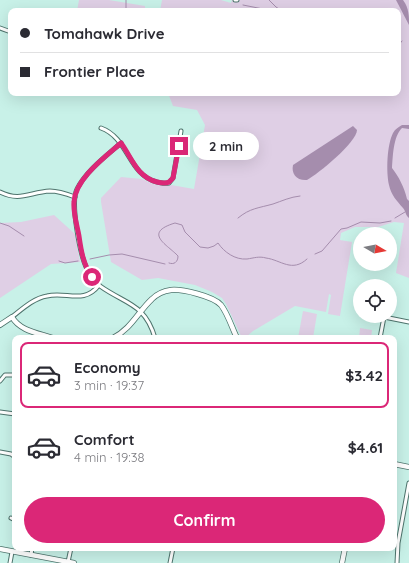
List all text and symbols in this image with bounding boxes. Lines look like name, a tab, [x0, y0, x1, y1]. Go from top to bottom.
text: Tomahawk Drive	[44, 24, 165, 43]
text: Frontier Place	[44, 62, 145, 81]
callout: 2 min	[193, 132, 259, 160]
route end	[170, 137, 188, 155]
text: 2 min	[209, 138, 243, 154]
north arrow	[353, 227, 397, 271]
map controls	[353, 227, 397, 323]
route start	[83, 268, 101, 286]
button: locate	[353, 279, 397, 323]
icon: car	[26, 357, 62, 393]
text: Economy	[74, 358, 141, 377]
text: $3.42	[345, 366, 383, 385]
text: 3 min · 19:37	[74, 377, 144, 393]
icon: car	[26, 429, 62, 465]
text: Comfort	[74, 430, 135, 449]
text: $4.61	[348, 438, 383, 457]
text: 4 min · 19:38	[74, 449, 145, 465]
button: Confirm	[24, 497, 385, 543]

